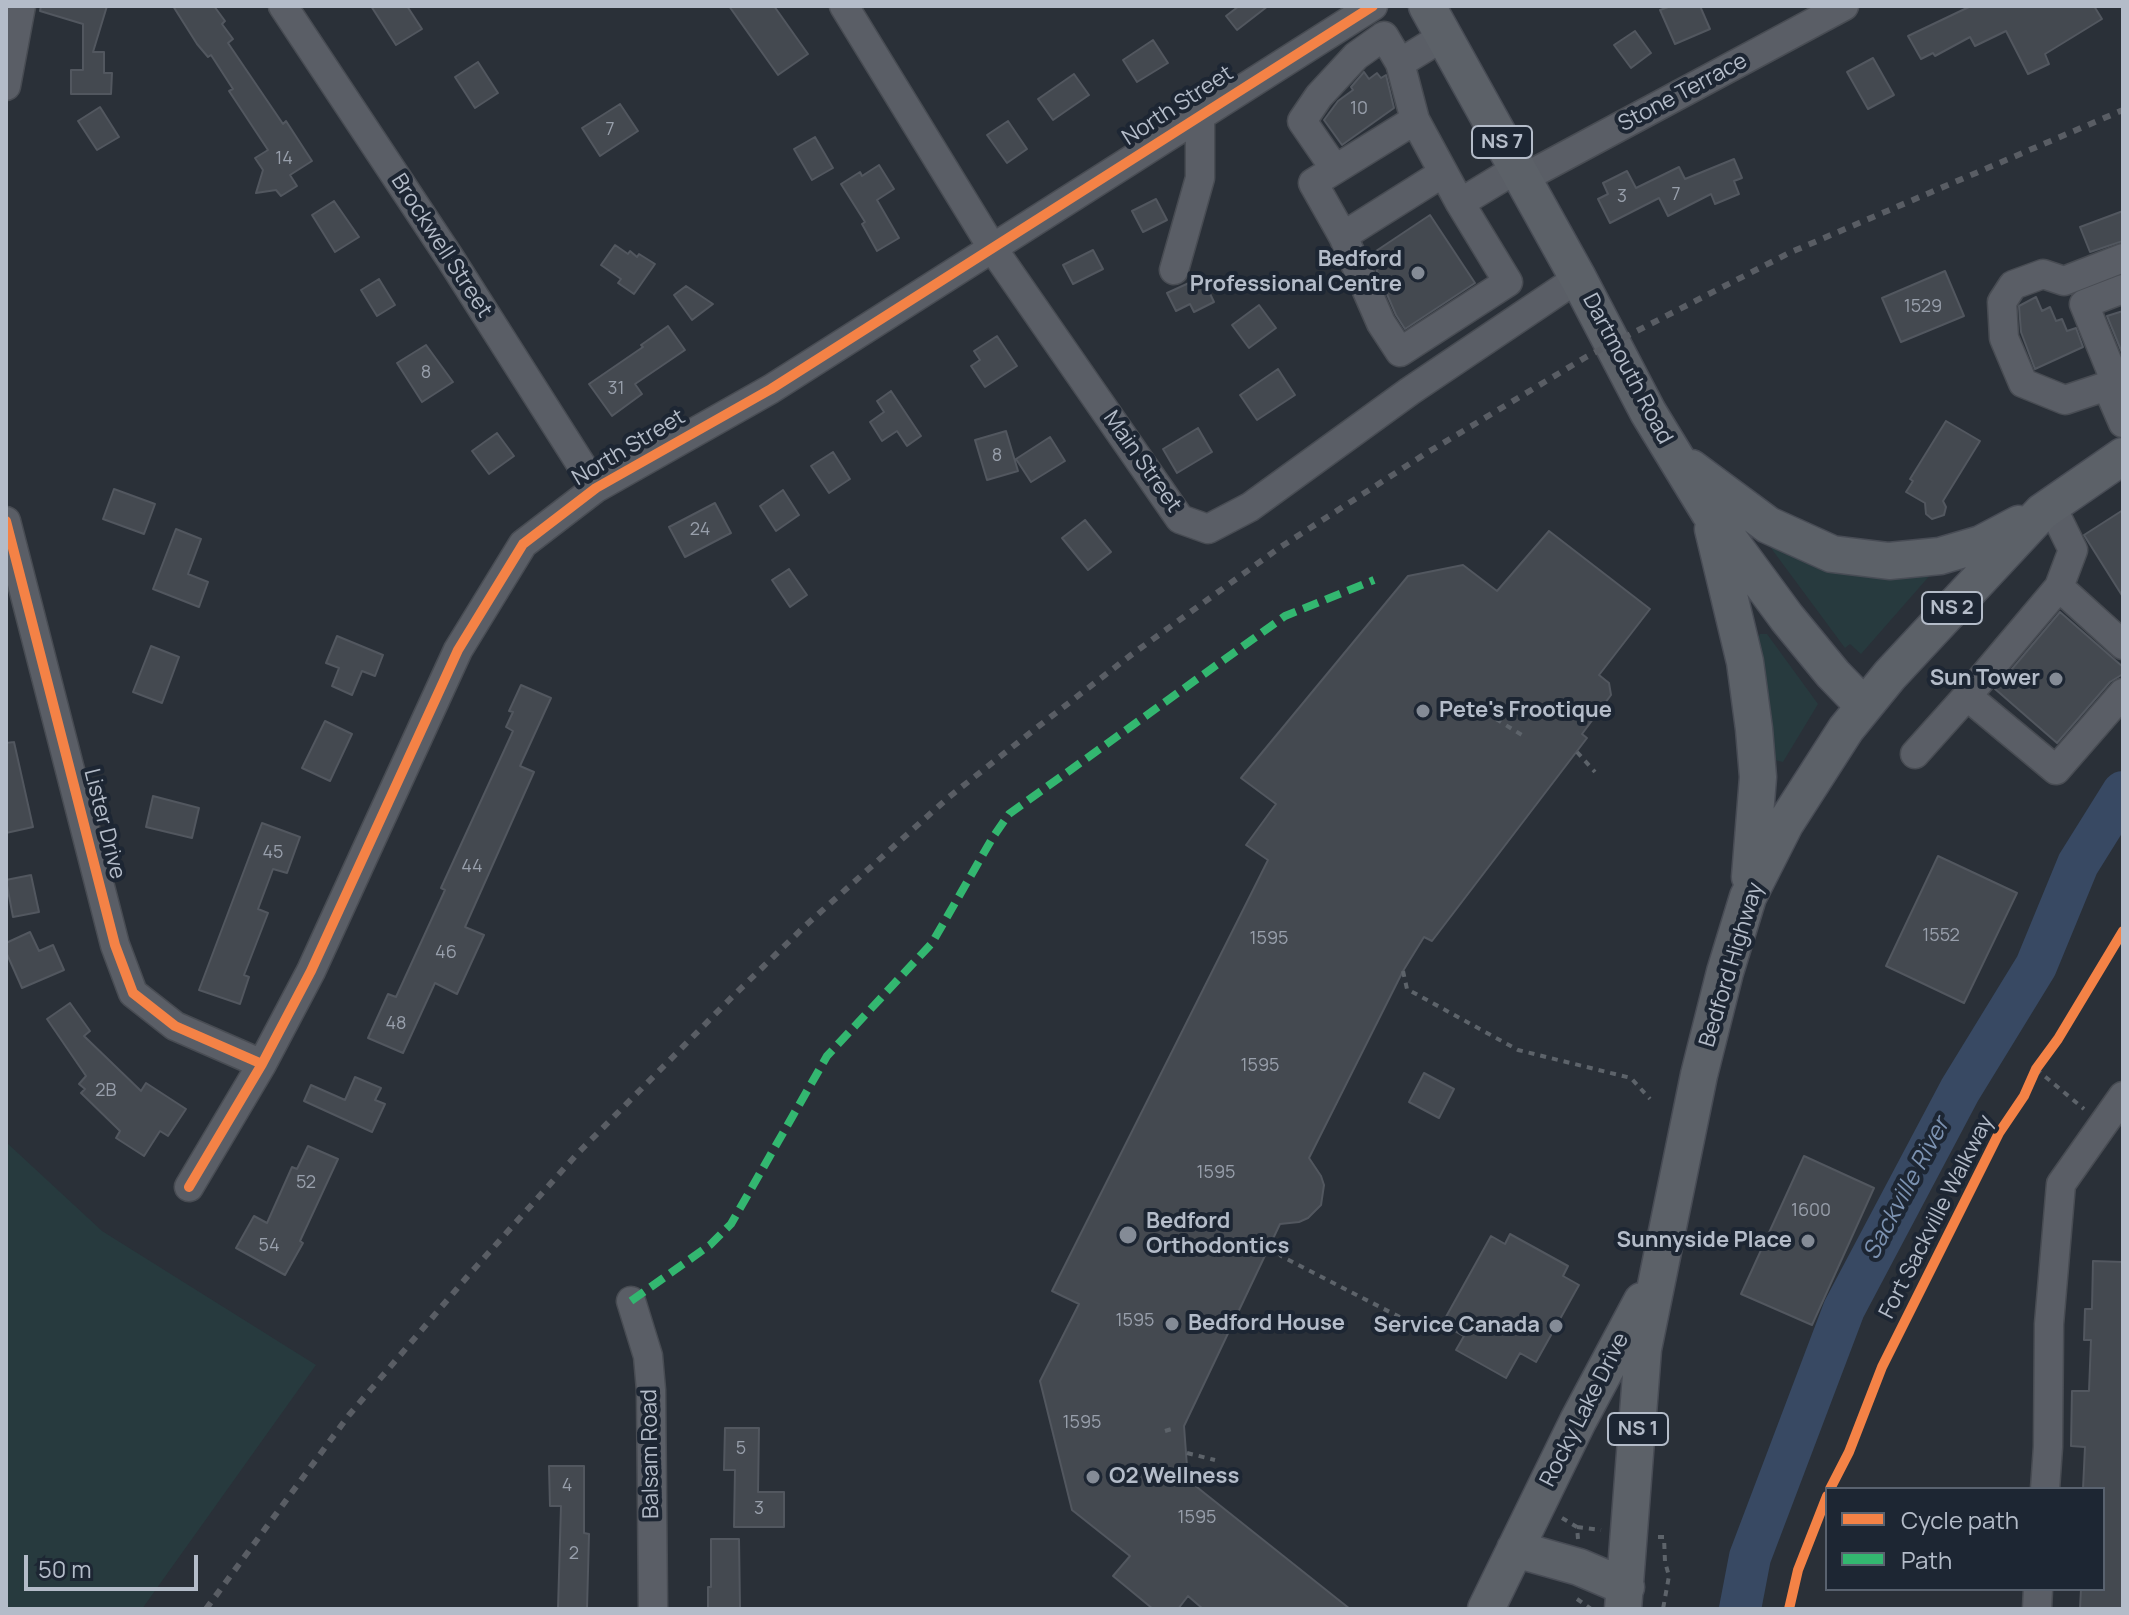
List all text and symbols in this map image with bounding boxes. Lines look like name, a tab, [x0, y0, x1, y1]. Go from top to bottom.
street label: Stone Terrace	[1614, 48, 1752, 138]
street label: North Street	[1118, 60, 1238, 152]
house number: 10	[1350, 98, 1368, 120]
house number: 7	[605, 119, 615, 141]
road number: NS 7	[1472, 126, 1532, 158]
house number: 14	[275, 148, 293, 170]
street label: Brockwell Street	[385, 169, 497, 323]
house number: 7	[1671, 184, 1681, 206]
house number: 3	[1617, 186, 1627, 208]
place label: Bedford Professional Centre	[1190, 247, 1402, 298]
marker: Bedford Professional Centre	[1409, 264, 1427, 282]
street label: Dartmouth Road	[1576, 289, 1678, 449]
house number: 1529	[1904, 296, 1942, 318]
house number: 8	[421, 362, 431, 384]
house number: 31	[608, 378, 624, 400]
street label: North Street	[568, 404, 690, 492]
street label: Main Street	[1097, 406, 1187, 518]
house number: 8	[992, 445, 1002, 467]
house number: 24	[690, 519, 710, 541]
road number: NS 2	[1922, 592, 1982, 624]
place label: Sun Tower	[1930, 666, 2040, 692]
marker: Sun Tower	[2047, 670, 2065, 688]
place label: Pete's Frootique	[1439, 698, 1612, 724]
marker: Pete's Frootique	[1414, 702, 1432, 720]
street label: Lister Drive	[78, 766, 130, 882]
house number: 45	[262, 842, 284, 864]
house number: 44	[461, 856, 483, 878]
street label: Bedford Highway	[1694, 880, 1770, 1050]
house number: 1552	[1922, 925, 1960, 947]
house number: 1595	[1250, 928, 1288, 950]
house number: 46	[435, 942, 457, 964]
house number: 48	[385, 1013, 407, 1035]
house number: 1595	[1241, 1055, 1279, 1077]
house number: 2B	[95, 1080, 117, 1102]
street label: Fort Sackville Walkway	[1874, 1111, 2000, 1323]
water label: Sackville River	[1858, 1113, 1956, 1265]
house number: 1595	[1197, 1162, 1235, 1184]
house number: 52	[296, 1172, 316, 1194]
house number: 1600	[1791, 1200, 1831, 1222]
place label: Bedford Orthodontics	[1146, 1209, 1289, 1260]
marker: Bedford Orthodontics	[1117, 1224, 1139, 1246]
place label: Sunnyside Place	[1617, 1228, 1792, 1254]
marker: Sunnyside Place	[1799, 1232, 1817, 1250]
house number: 54	[258, 1235, 280, 1257]
house number: 1595	[1116, 1310, 1154, 1332]
place label: Bedford House	[1188, 1311, 1345, 1337]
place label: Service Canada	[1374, 1313, 1540, 1339]
marker: Bedford House	[1163, 1315, 1181, 1333]
marker: Service Canada	[1547, 1317, 1565, 1335]
street label: Rocky Lake Drive	[1535, 1329, 1635, 1491]
street label: Balsam Road	[637, 1389, 665, 1519]
house number: 1595	[1063, 1412, 1101, 1434]
road number: NS 1	[1608, 1413, 1668, 1445]
house number: 5	[736, 1438, 746, 1460]
place label: O2 Wellness	[1109, 1464, 1239, 1490]
marker: O2 Wellness	[1084, 1468, 1102, 1486]
house number: 4	[562, 1475, 572, 1497]
legend	[1825, 1487, 2105, 1591]
house number: 3	[754, 1498, 764, 1520]
text: Cycle path	[1901, 1503, 2019, 1536]
house number: 1595	[1178, 1507, 1216, 1529]
scale bar	[28, 1539, 202, 1589]
house number: 2	[569, 1543, 579, 1565]
text: Path	[1901, 1543, 1952, 1576]
text: 50 m	[38, 1552, 92, 1585]

